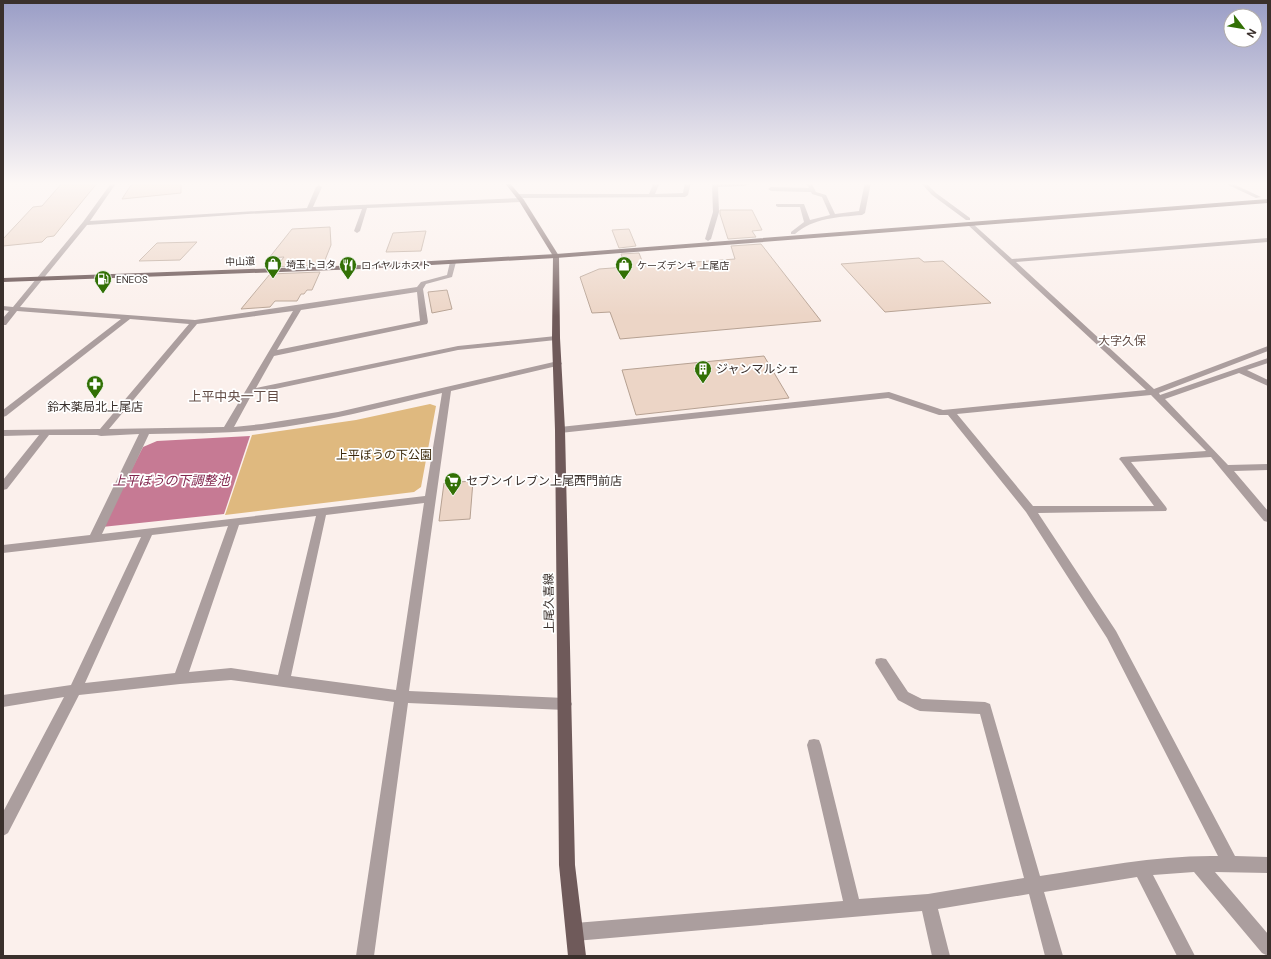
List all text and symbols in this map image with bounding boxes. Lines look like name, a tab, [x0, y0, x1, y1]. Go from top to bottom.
north arrow	[1223, 8, 1263, 48]
text: N	[1244, 26, 1260, 40]
street label: 中山道	[225, 254, 255, 269]
shop icon: 埼玉トヨタ	[263, 254, 283, 279]
restaurant icon: ロイヤルホスト	[338, 255, 358, 280]
shop icon: ケーズデンキ 上尾店	[614, 255, 634, 280]
place label: 埼玉トヨタ	[286, 258, 336, 271]
place label: ロイヤルホスト	[361, 259, 431, 272]
place label: ケーズデンキ 上尾店	[637, 259, 729, 272]
fuel station icon: ENEOS	[93, 269, 113, 294]
place label: ENEOS	[116, 273, 148, 286]
district label: 大字久保	[1098, 333, 1146, 349]
building icon: ジャンマルシェ	[693, 359, 713, 384]
place label: ジャンマルシェ	[716, 361, 799, 377]
pharmacy icon: 鈴木薬局北上尾店	[85, 374, 105, 399]
district label: 上平中央一丁目	[188, 388, 280, 405]
place label: 鈴木薬局北上尾店	[47, 399, 143, 415]
park label: 上平ぼうの下公園	[336, 447, 432, 463]
supermarket icon: セブンイレブン上尾西門前店	[443, 471, 463, 496]
water label: 上平ぼうの下調整池	[112, 472, 231, 489]
place label: セブンイレブン上尾西門前店	[466, 473, 622, 489]
street label: 上尾久喜線	[540, 573, 558, 633]

